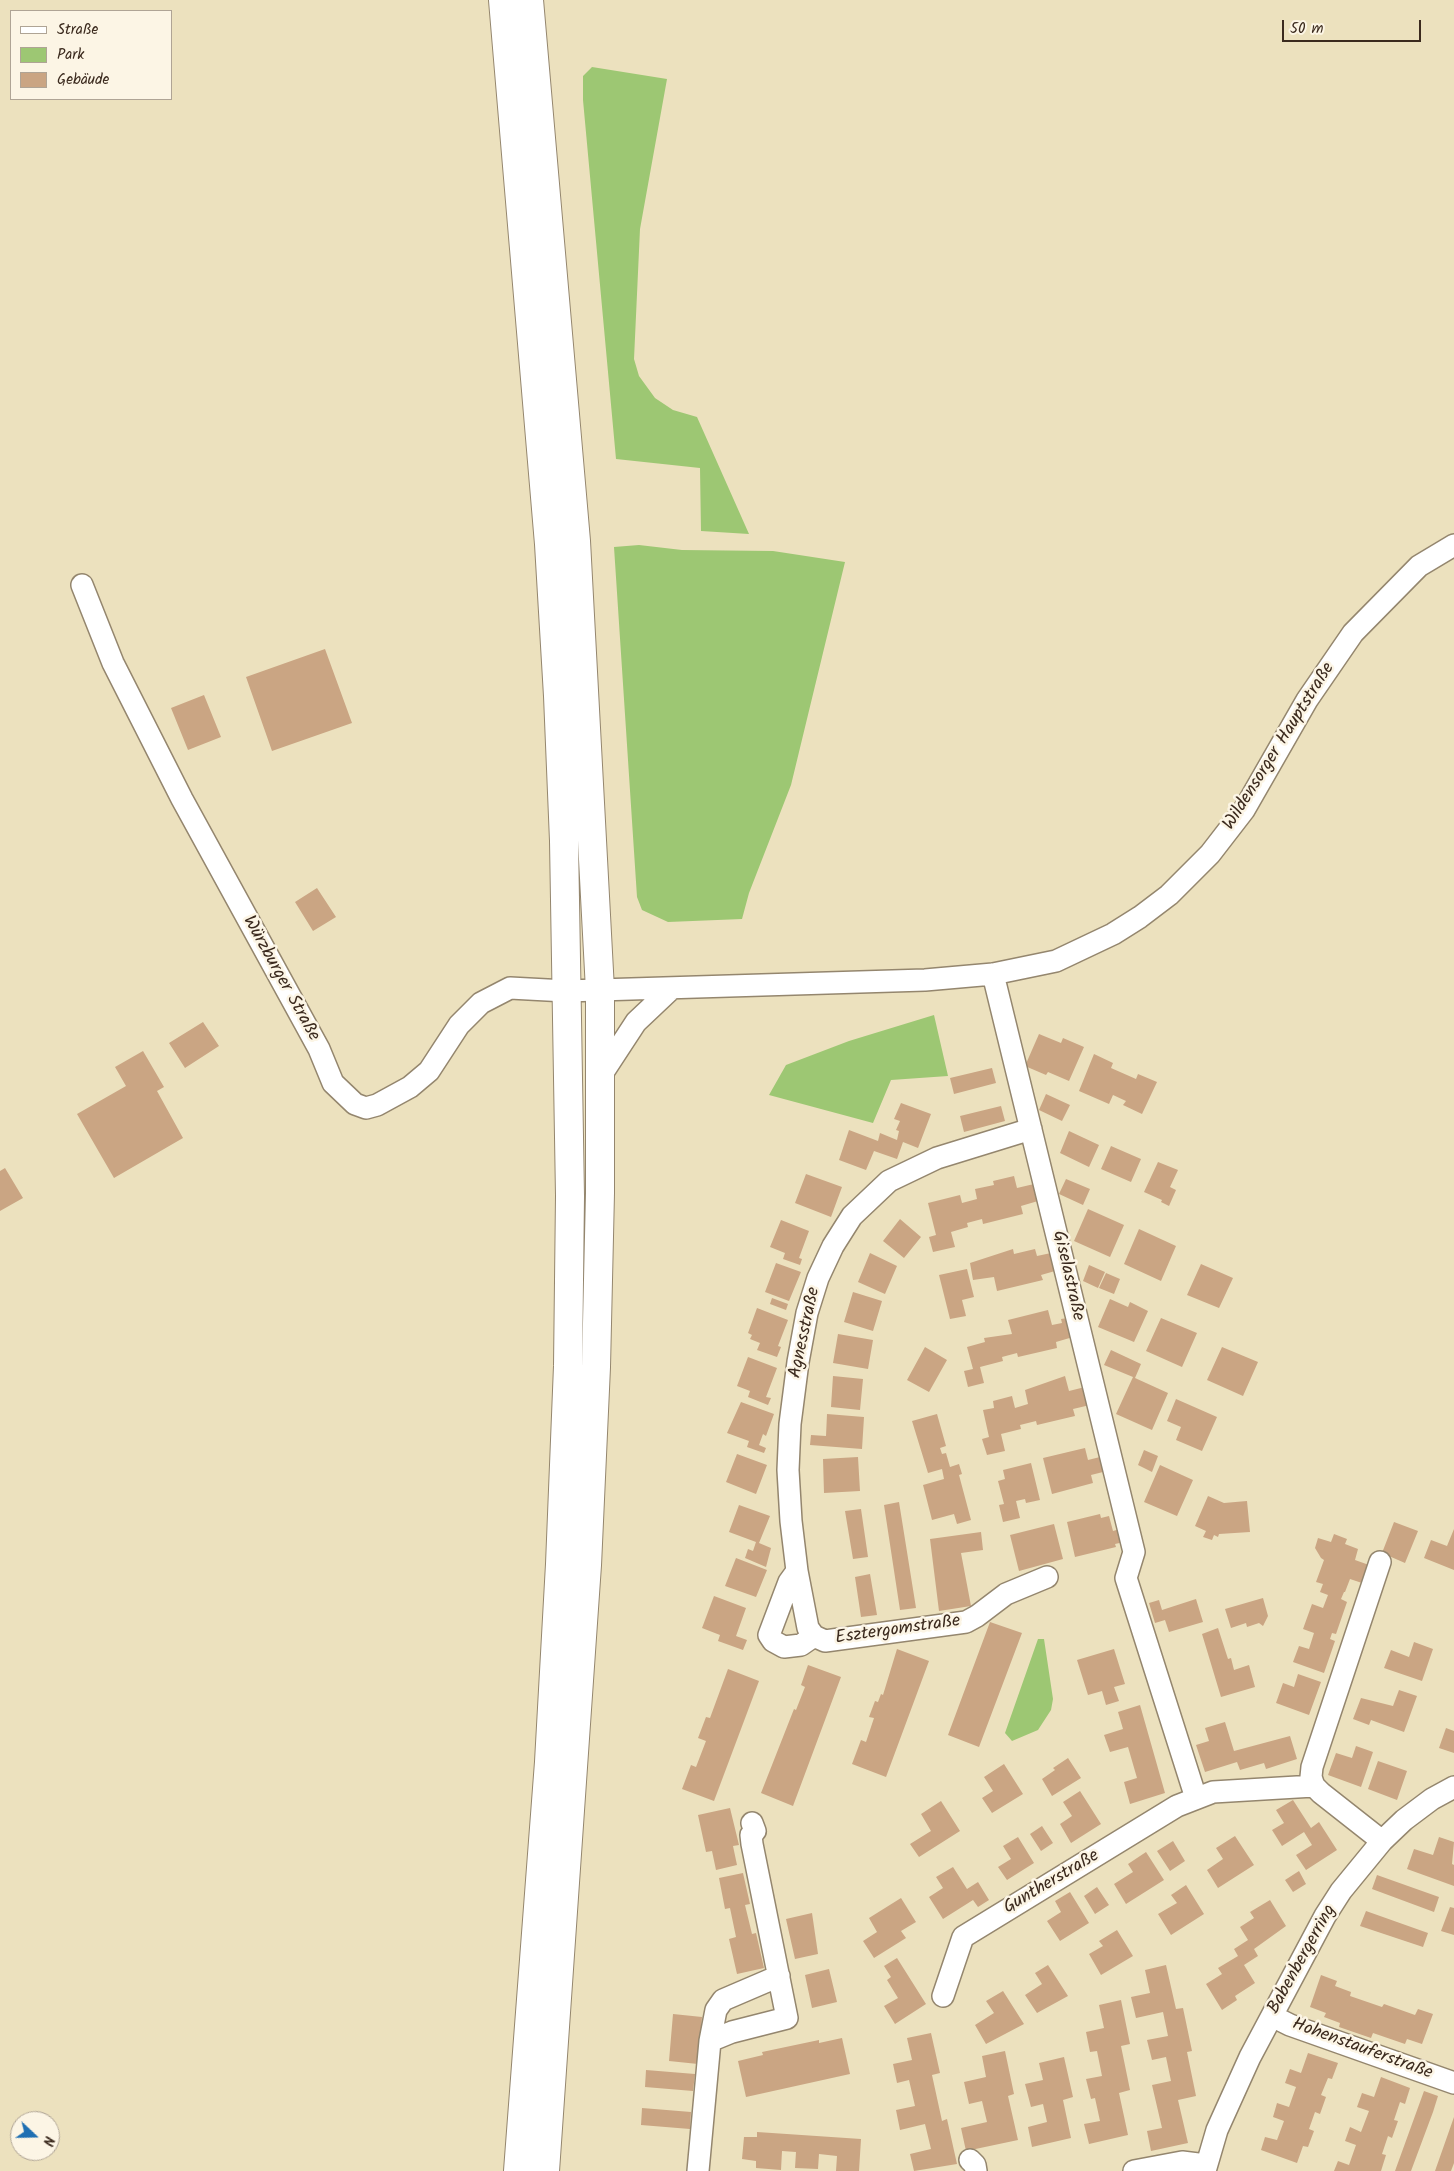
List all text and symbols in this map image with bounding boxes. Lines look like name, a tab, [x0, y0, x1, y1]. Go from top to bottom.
legend	[10, 10, 172, 100]
scale bar	[1284, 10, 1423, 42]
text: 50 m	[1290, 17, 1324, 41]
text: Straße	[57, 18, 98, 42]
text: Park	[57, 43, 84, 67]
text: Gebäude	[57, 68, 109, 92]
street label: Wildensorger Hauptstraße	[1220, 659, 1340, 835]
street label: Würzburger Straße	[237, 913, 323, 1045]
street label: Giselastraße	[1046, 1229, 1088, 1323]
street label: Agnesstraße	[786, 1286, 826, 1380]
street label: Esztergomstraße	[834, 1612, 962, 1650]
street label: Guntherstraße	[1000, 1846, 1104, 1920]
street label: Babenbergerring	[1264, 1902, 1342, 2018]
street label: Hohenstauferstraße	[1289, 2015, 1435, 2085]
north arrow	[10, 2111, 60, 2161]
text: N	[36, 2133, 60, 2149]

